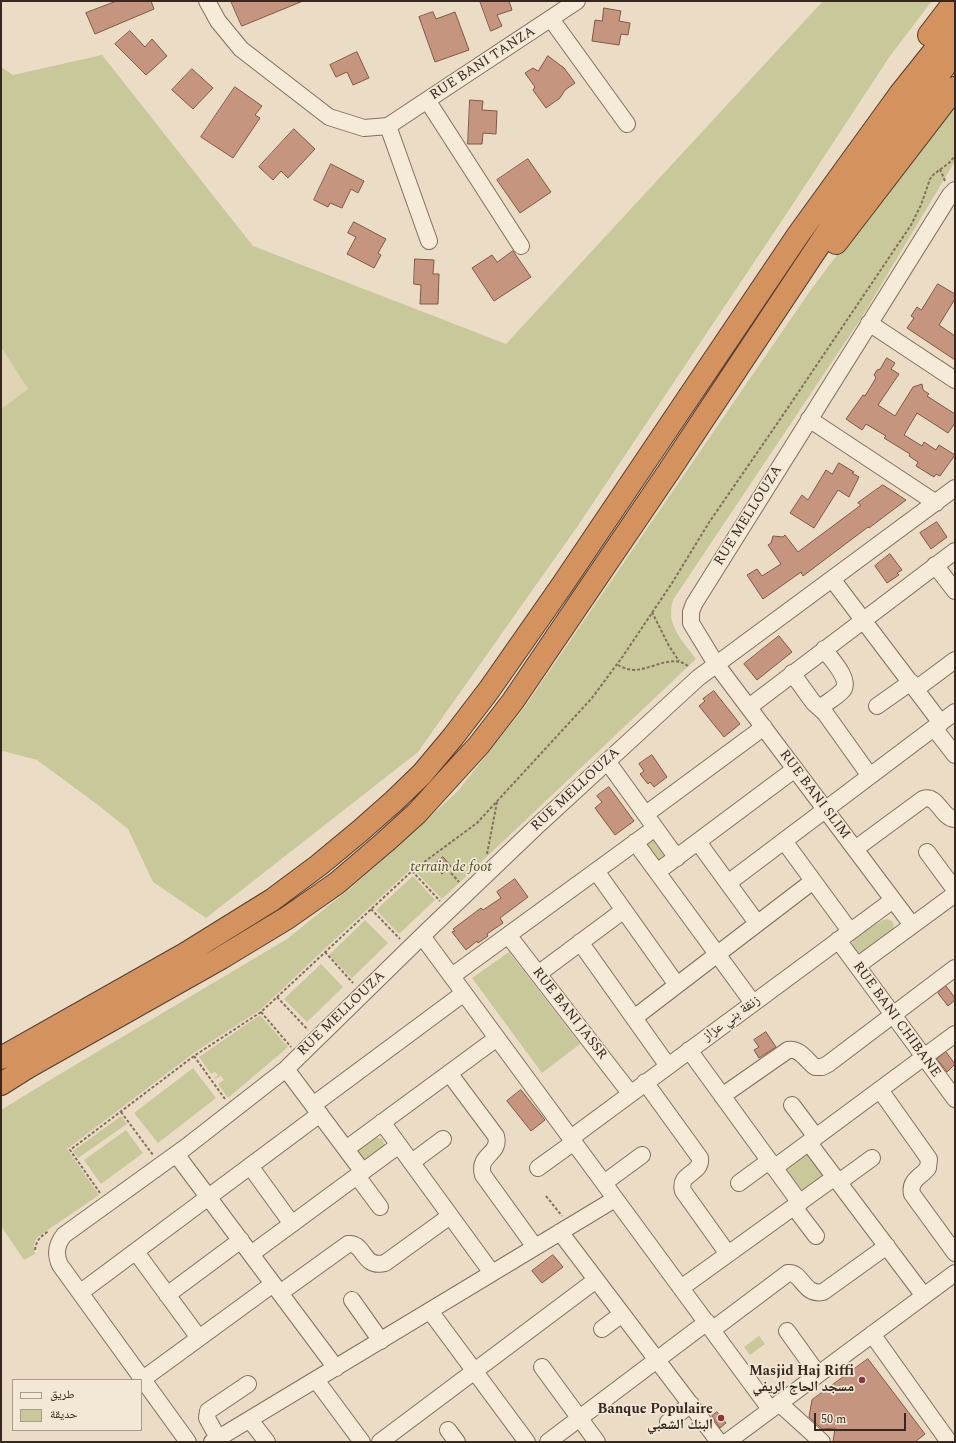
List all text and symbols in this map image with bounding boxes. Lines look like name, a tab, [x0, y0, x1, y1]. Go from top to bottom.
street label: RUE BANI TANZA	[427, 24, 539, 104]
street label: RUE MELLOUZA	[711, 463, 787, 569]
street label: RUE MELLOUZA	[528, 745, 624, 835]
street label: RUE BANI SLIM	[775, 747, 853, 843]
park label: terrain de foot	[410, 860, 492, 876]
street label: RUE BANI CHIBANE	[848, 959, 944, 1081]
street label: RUE BANI JASSR	[528, 965, 610, 1063]
street label: RUE MELLOUZA	[295, 968, 389, 1060]
street label: زنقة بني عزاز	[700, 993, 764, 1045]
place label: Masjid Haj Riffi مسجد الحاج الريفي	[749, 1364, 854, 1396]
marker: Masjid Haj Riffi مسجد الحاج الريفي	[857, 1375, 867, 1385]
legend	[12, 1379, 142, 1431]
text: طريق	[50, 1385, 75, 1404]
place label: Banque Populaire البنك الشعبي	[597, 1402, 713, 1434]
text: حديقة	[50, 1405, 78, 1424]
scale bar	[816, 1405, 908, 1431]
text: 50 m	[821, 1410, 846, 1429]
marker: Banque Populaire البنك الشعبي	[716, 1413, 726, 1423]

